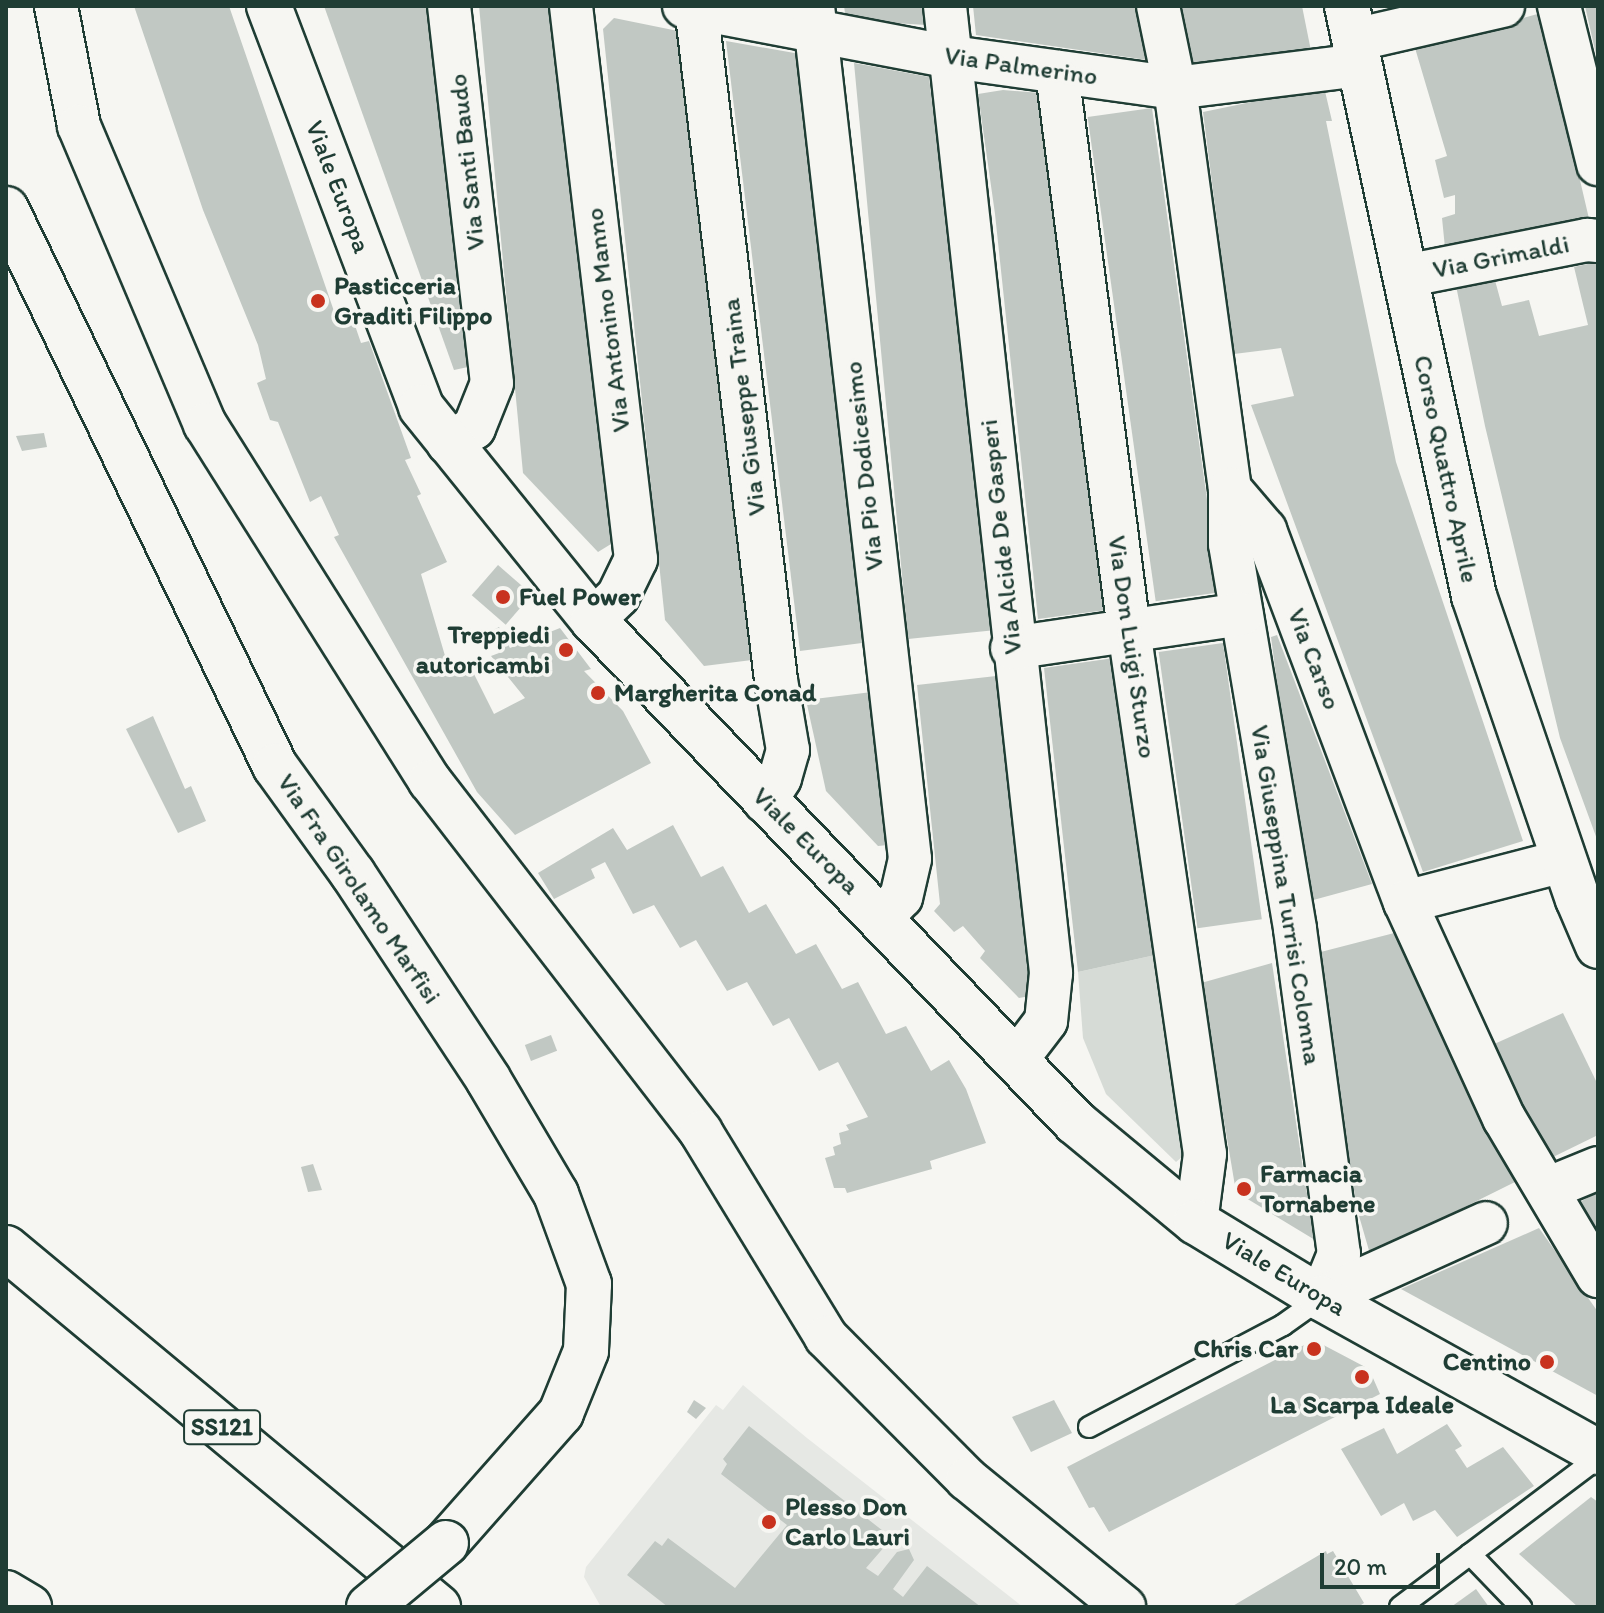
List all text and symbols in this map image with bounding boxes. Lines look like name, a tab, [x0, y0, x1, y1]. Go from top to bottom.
street label: Via Palmerino	[943, 40, 1099, 92]
street label: Via Santi Baudo	[442, 72, 492, 252]
street label: Viale Europa	[299, 117, 377, 257]
street label: Via Antonino Manno	[579, 206, 637, 434]
street label: Via Grimaldi	[1431, 229, 1571, 285]
place label: Pasticceria Graditi Filippo	[334, 270, 492, 332]
marker: Pasticceria Graditi Filippo	[309, 292, 327, 310]
street label: Via Giuseppe Traina	[715, 296, 773, 518]
street label: Corso Quattro Aprile	[1407, 353, 1485, 585]
street label: Via Pio Dodicesimo	[837, 360, 891, 572]
street label: Via Alcide De Gasperi	[973, 418, 1029, 656]
street label: Via Don Luigi Sturzo	[1101, 533, 1163, 761]
place label: Fuel Power	[519, 581, 639, 613]
marker: Fuel Power	[494, 588, 512, 606]
street label: Via Carso	[1280, 604, 1348, 714]
place label: Treppiedi autoricambi	[416, 619, 550, 680]
marker: Treppiedi autoricambi	[557, 641, 575, 659]
place label: Margherita Conad	[614, 677, 815, 709]
marker: Margherita Conad	[589, 684, 607, 702]
street label: Via Giuseppina Turrisi Colonna	[1244, 724, 1328, 1066]
street label: Via Fra Girolamo Marfisi	[270, 767, 448, 1011]
street label: Viale Europa	[746, 781, 866, 901]
place label: Farmacia Tornabene	[1260, 1158, 1376, 1220]
marker: Farmacia Tornabene	[1235, 1180, 1253, 1198]
street label: Viale Europa	[1216, 1225, 1352, 1323]
place label: Chris Car	[1193, 1333, 1298, 1365]
marker: Chris Car	[1305, 1340, 1323, 1358]
place label: Centino	[1443, 1346, 1531, 1378]
marker: Centino	[1538, 1353, 1556, 1371]
marker: La Scarpa Ideale	[1353, 1368, 1371, 1386]
place label: La Scarpa Ideale	[1270, 1389, 1454, 1421]
road number: SS121	[182, 1407, 262, 1447]
place label: Plesso Don Carlo Lauri	[785, 1491, 910, 1552]
marker: Plesso Don Carlo Lauri	[760, 1513, 778, 1531]
scale bar	[1324, 1537, 1444, 1587]
text: 20 m	[1334, 1552, 1387, 1581]

